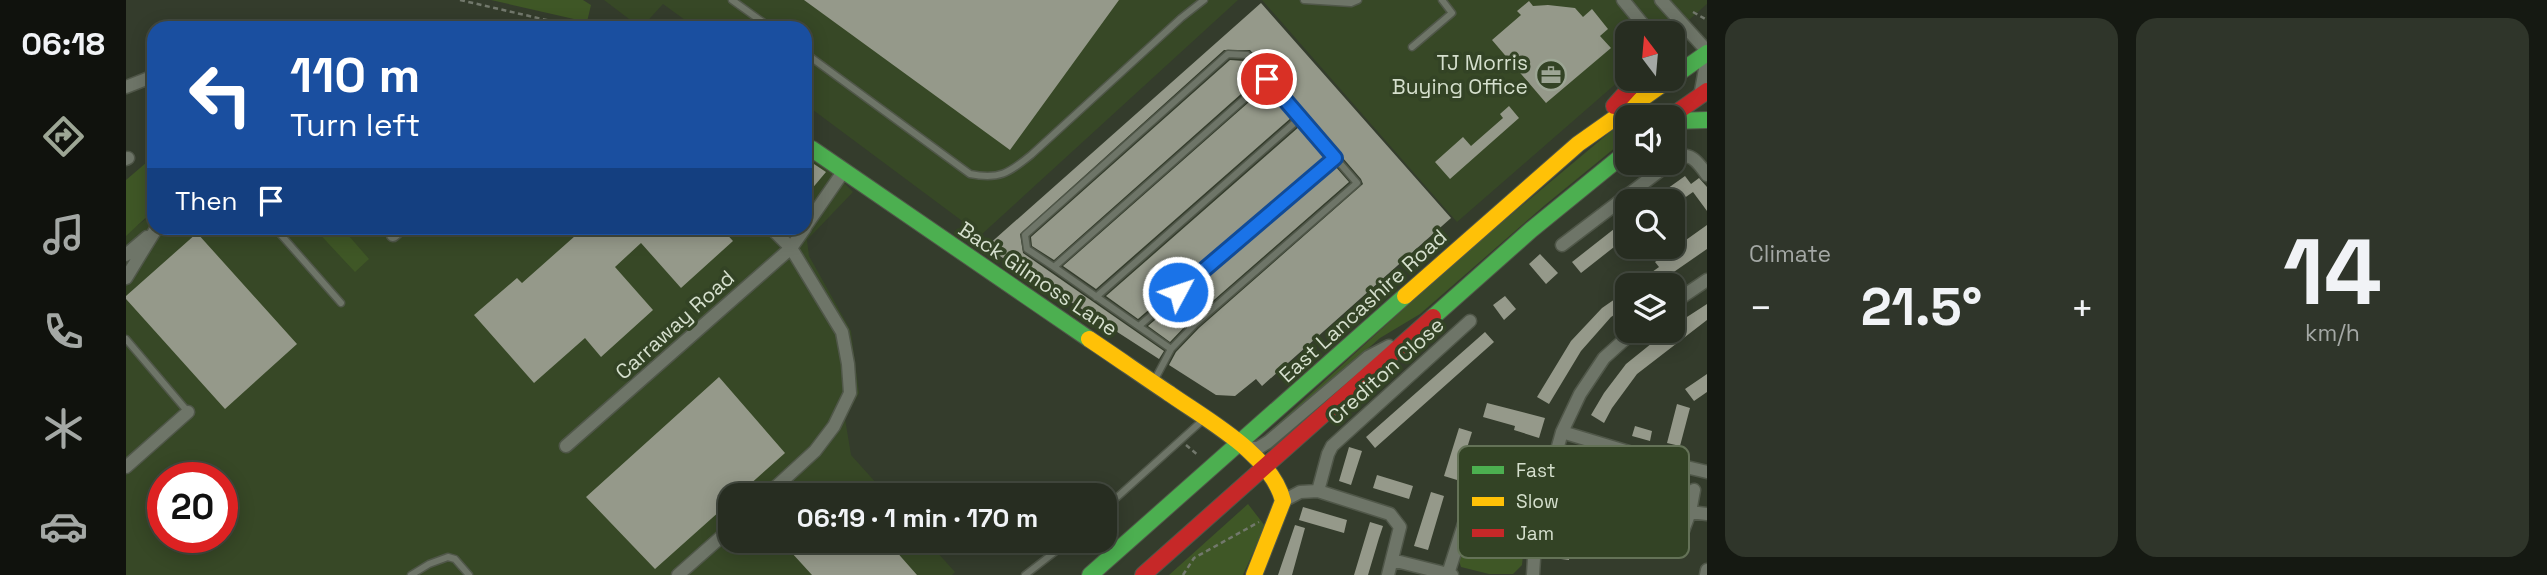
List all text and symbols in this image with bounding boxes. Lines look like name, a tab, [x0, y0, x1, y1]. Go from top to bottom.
north arrow	[1615, 21, 1685, 91]
map controls	[1615, 21, 1685, 343]
text: 06:18	[21, 24, 105, 64]
text: 110 m	[290, 44, 420, 106]
icon: left	[175, 49, 266, 140]
pin	[1237, 49, 1297, 109]
place label: TJ Morris Buying Office	[1392, 49, 1528, 100]
office icon: TJ Morris Buying Office	[1534, 58, 1568, 92]
icon: arrive	[1248, 60, 1286, 98]
text: Turn left	[290, 105, 420, 145]
button: sound	[1615, 105, 1685, 175]
icon: directions	[39, 112, 88, 161]
icon: arrive	[252, 182, 290, 220]
text: Then	[175, 184, 238, 218]
button: search	[1615, 189, 1685, 259]
icon: music	[39, 210, 88, 259]
text: 14	[2283, 214, 2382, 331]
street label: Back Gilmoss Lane	[953, 215, 1123, 342]
street label: East Lancashire Road	[1273, 223, 1452, 388]
text: Climate	[1749, 239, 1831, 269]
position arrow	[1141, 255, 1215, 329]
street label: Carraway Road	[609, 264, 740, 385]
button: layers	[1615, 273, 1685, 343]
text: 21.5°	[1861, 274, 1982, 340]
text: −	[1749, 284, 1773, 332]
text: +	[2070, 284, 2094, 332]
icon: phone	[39, 307, 88, 356]
street label: Crediton Close	[1322, 311, 1450, 430]
text: km/h	[2305, 318, 2360, 348]
icon: climate	[39, 404, 88, 453]
legend	[1458, 446, 1689, 558]
text: Fast	[1516, 458, 1556, 483]
speed limit sign: 20	[147, 462, 238, 553]
text: Slow	[1516, 489, 1559, 514]
text: 06:19 · 1 min · 170 m	[797, 501, 1038, 535]
icon: car	[39, 502, 88, 551]
text: Jam	[1516, 521, 1554, 546]

